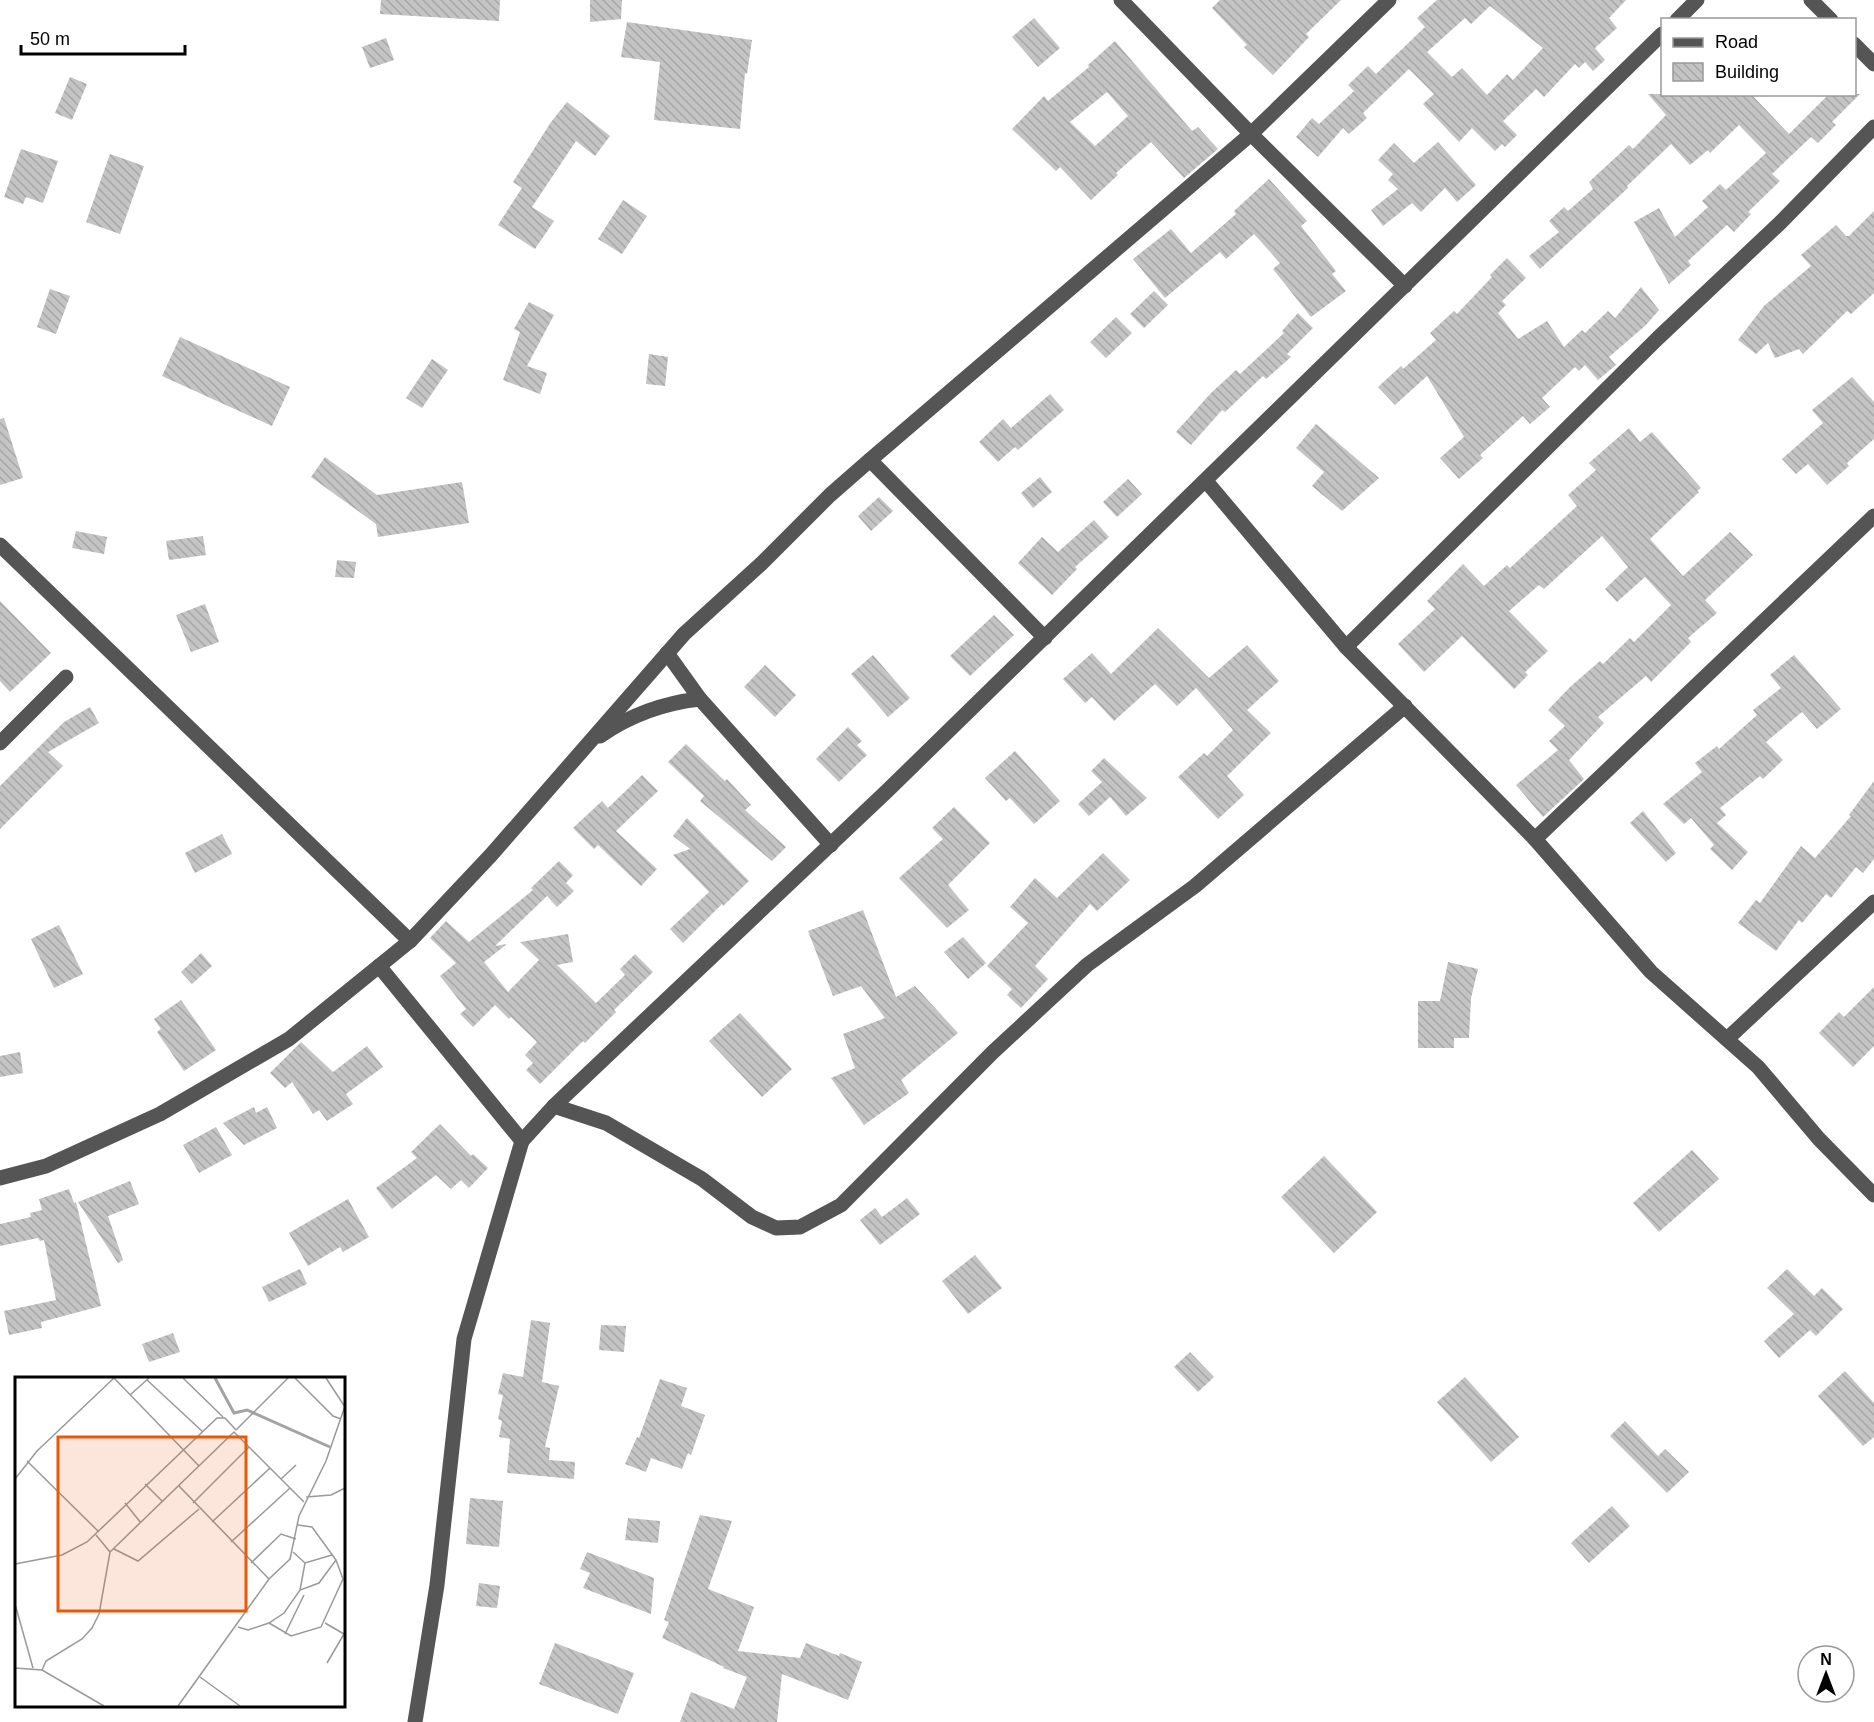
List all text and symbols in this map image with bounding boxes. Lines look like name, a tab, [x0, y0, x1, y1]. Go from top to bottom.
scale bar	[21, 18, 184, 56]
legend	[1661, 18, 1856, 96]
text: 50 m	[30, 29, 70, 49]
text: Road	[1715, 32, 1758, 52]
text: Building	[1715, 62, 1779, 82]
inset map	[15, 1377, 345, 1707]
north arrow	[1796, 1644, 1856, 1704]
text: N	[1820, 1651, 1832, 1668]

